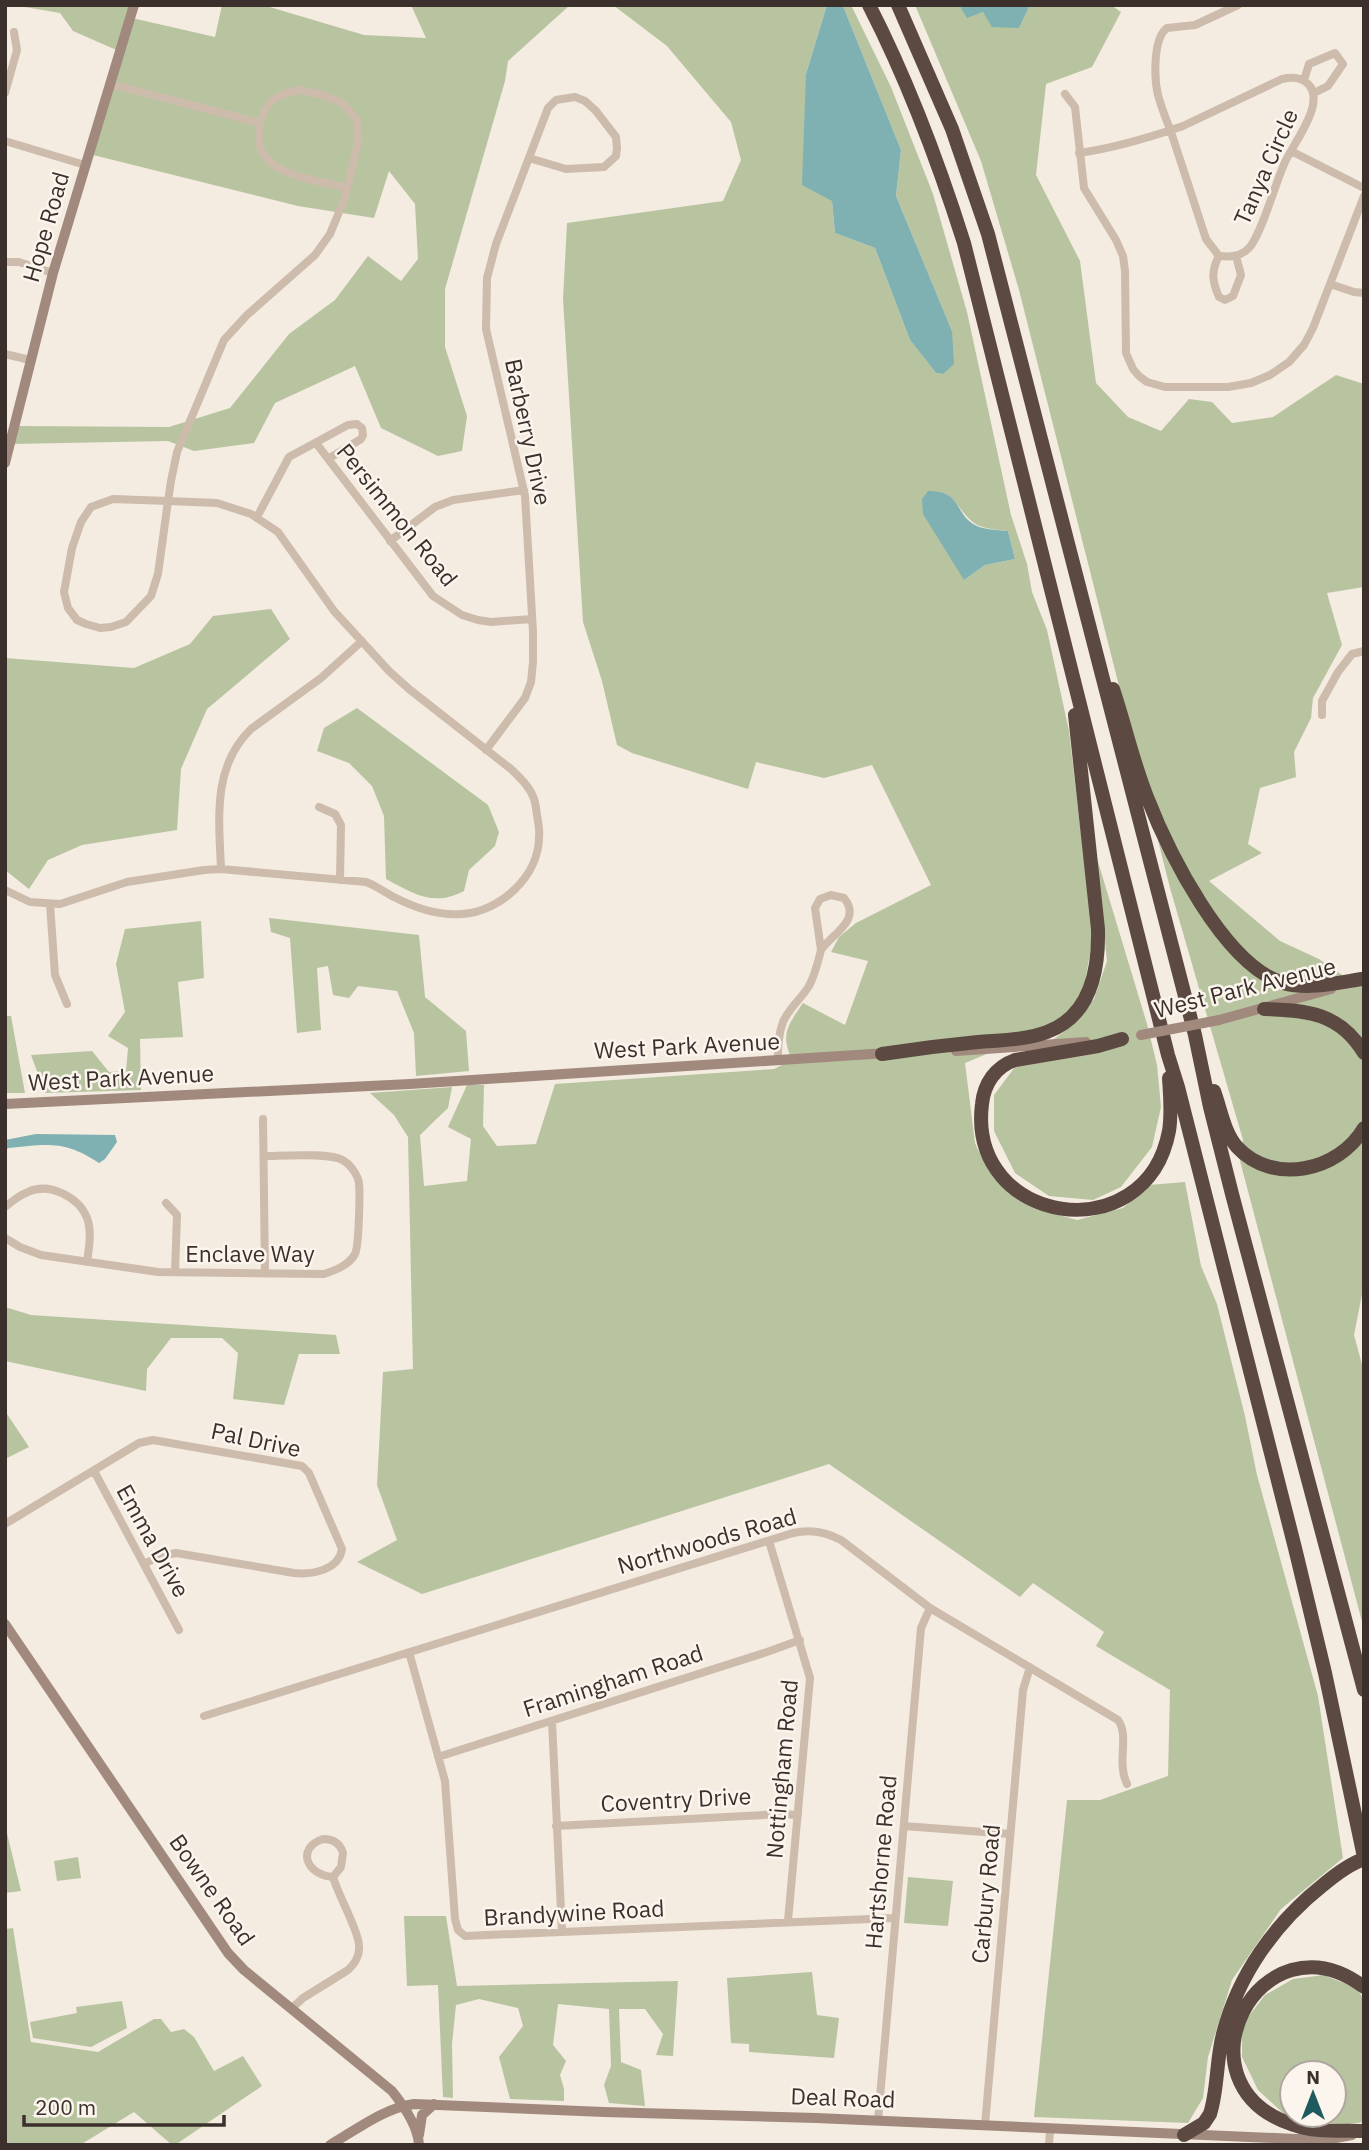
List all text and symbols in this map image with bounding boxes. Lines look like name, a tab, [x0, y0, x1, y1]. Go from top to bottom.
street label: Tanya Circle	[1226, 104, 1304, 230]
street label: Hope Road	[15, 168, 75, 285]
street label: Barberry Drive	[499, 356, 559, 508]
street label: Persimmon Road	[331, 437, 465, 592]
street label: West Park Avenue	[1151, 950, 1339, 1024]
street label: West Park Avenue	[593, 1025, 781, 1065]
street label: West Park Avenue	[27, 1057, 215, 1097]
street label: Enclave Way	[185, 1238, 315, 1268]
street label: Pal Drive	[209, 1415, 304, 1463]
street label: Emma Drive	[111, 1479, 197, 1602]
street label: Northwoods Road	[614, 1500, 800, 1580]
street label: Framingham Road	[519, 1637, 707, 1723]
street label: Nottingham Road	[758, 1678, 804, 1860]
street label: Hartshorne Road	[857, 1774, 903, 1950]
street label: Coventry Drive	[600, 1780, 752, 1818]
street label: Carbury Road	[964, 1823, 1006, 1965]
street label: Bowne Road	[163, 1828, 262, 1951]
street label: Brandywine Road	[483, 1892, 665, 1932]
north arrow	[1278, 2059, 1348, 2129]
text: N	[1306, 2065, 1320, 2089]
street label: Deal Road	[790, 2080, 896, 2114]
scale bar	[24, 2084, 224, 2128]
text: 200 m	[35, 2093, 96, 2121]

